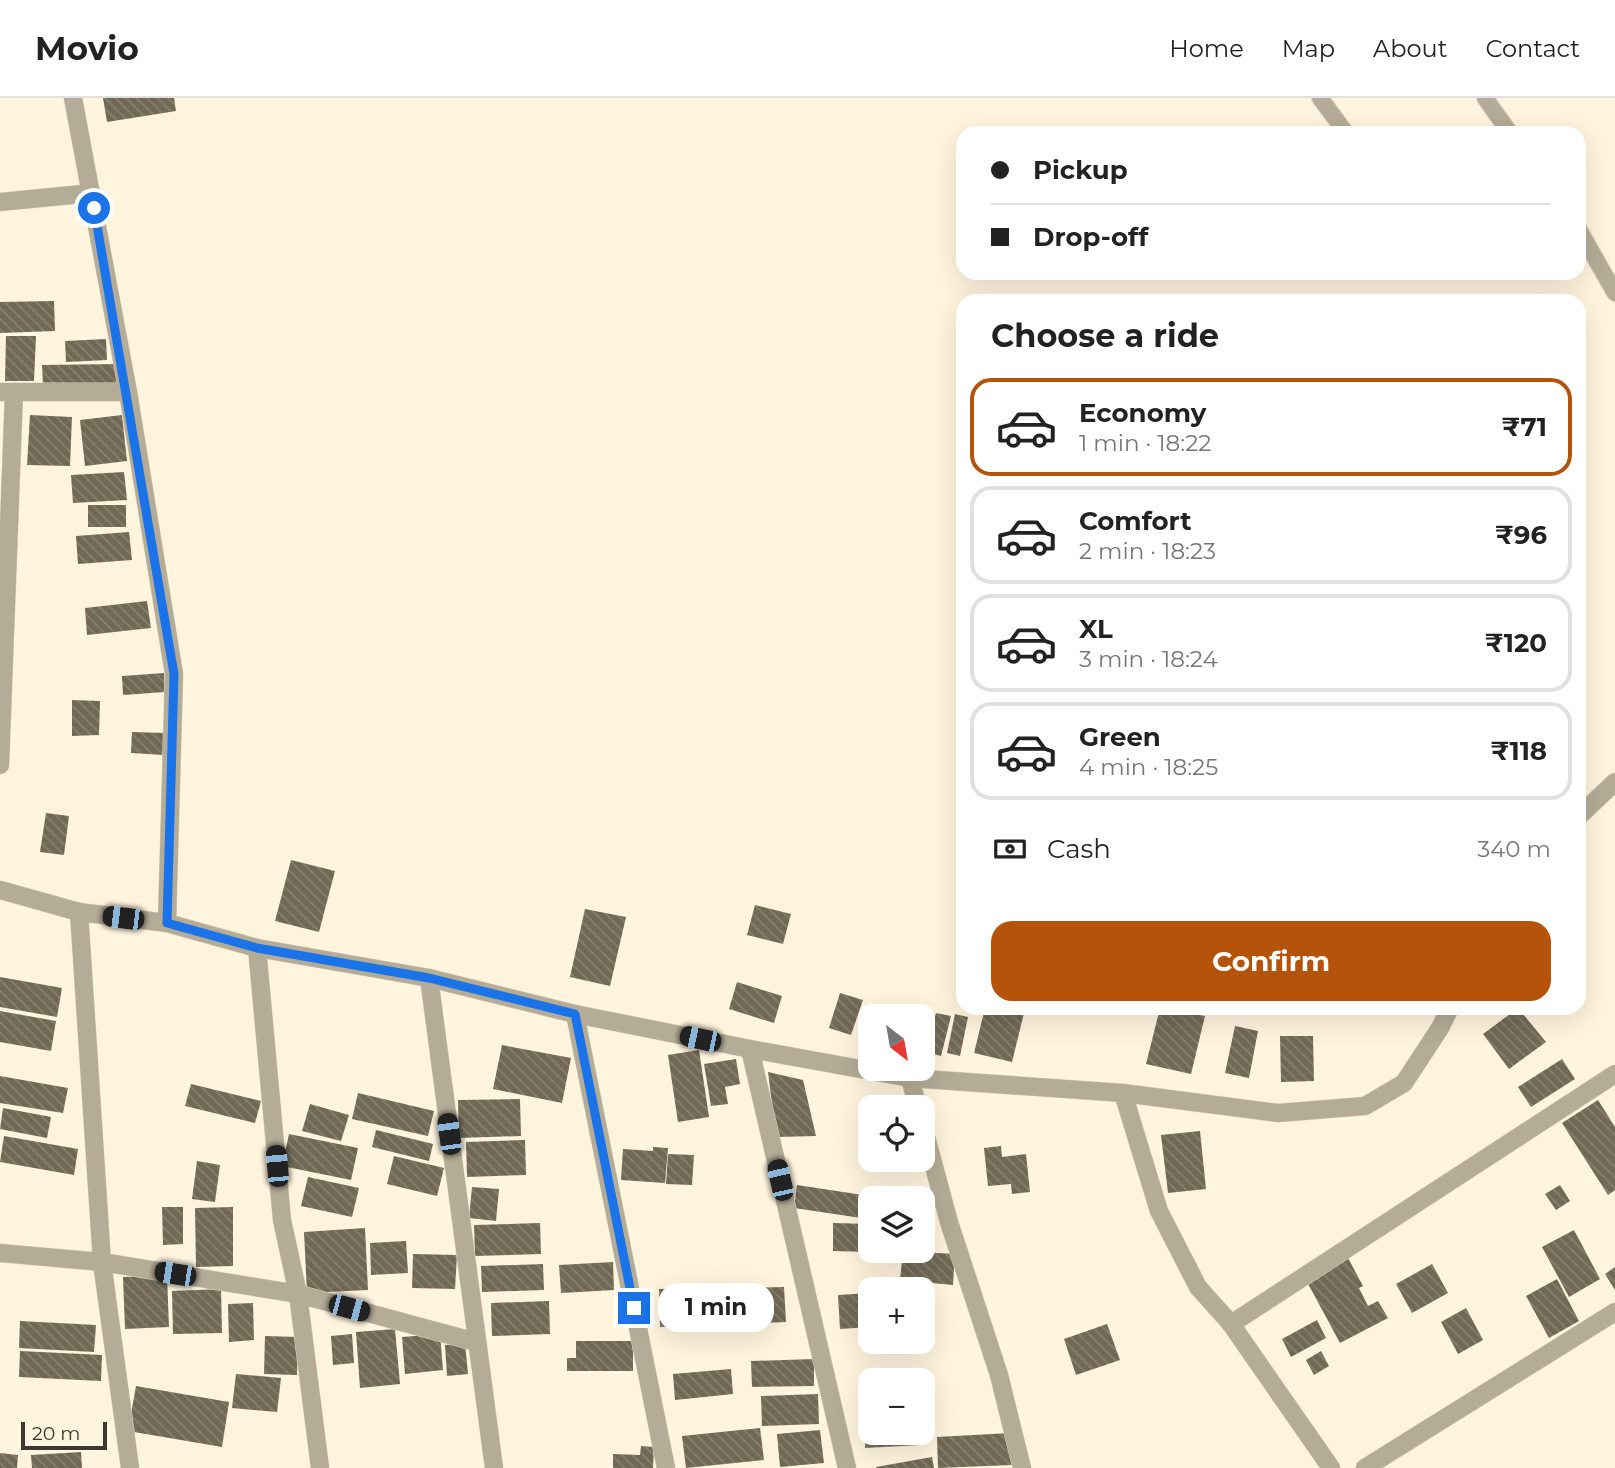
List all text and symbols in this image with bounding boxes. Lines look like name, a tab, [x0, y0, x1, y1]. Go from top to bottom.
text: Movio	[35, 28, 139, 68]
text: Home	[1169, 34, 1244, 63]
text: Map	[1282, 34, 1335, 63]
text: About	[1373, 34, 1447, 63]
text: Contact	[1485, 34, 1580, 63]
text: Pickup	[1033, 154, 1128, 186]
route start	[78, 192, 110, 224]
text: Drop-off	[1033, 221, 1148, 253]
text: Choose a ride	[991, 316, 1219, 355]
icon: car	[995, 396, 1058, 459]
text: Economy	[1079, 397, 1206, 429]
text: ₹71	[1502, 411, 1547, 443]
text: 1 min · 18:22	[1079, 429, 1211, 457]
icon: car	[995, 504, 1058, 567]
text: Comfort	[1079, 505, 1191, 537]
text: ₹96	[1495, 519, 1547, 551]
text: 2 min · 18:23	[1079, 537, 1216, 565]
icon: car	[995, 612, 1058, 675]
text: XL	[1079, 613, 1113, 645]
text: ₹120	[1485, 627, 1547, 659]
text: 3 min · 18:24	[1079, 645, 1218, 673]
icon: car	[995, 720, 1058, 783]
text: Green	[1079, 721, 1161, 753]
text: ₹118	[1490, 735, 1547, 767]
text: 4 min · 18:25	[1079, 753, 1218, 781]
icon: cash	[991, 830, 1029, 868]
text: Cash	[1047, 833, 1111, 865]
text: 340 m	[1477, 835, 1551, 863]
car	[101, 905, 146, 931]
button: Confirm	[991, 921, 1551, 1001]
north arrow	[858, 1004, 934, 1082]
map controls	[858, 1004, 935, 1445]
car	[678, 1024, 723, 1054]
button: locate	[858, 1095, 935, 1172]
car	[436, 1112, 463, 1156]
car	[265, 1144, 290, 1188]
car	[766, 1157, 795, 1203]
button: layers	[858, 1186, 935, 1263]
car	[153, 1260, 198, 1288]
button: +	[858, 1277, 935, 1354]
callout: 1 min	[658, 1284, 774, 1332]
car	[326, 1292, 373, 1324]
route end	[618, 1292, 650, 1324]
text: 1 min	[685, 1293, 747, 1321]
button: −	[858, 1368, 935, 1445]
scale bar	[21, 1419, 107, 1451]
text: 20 m	[32, 1422, 80, 1445]

